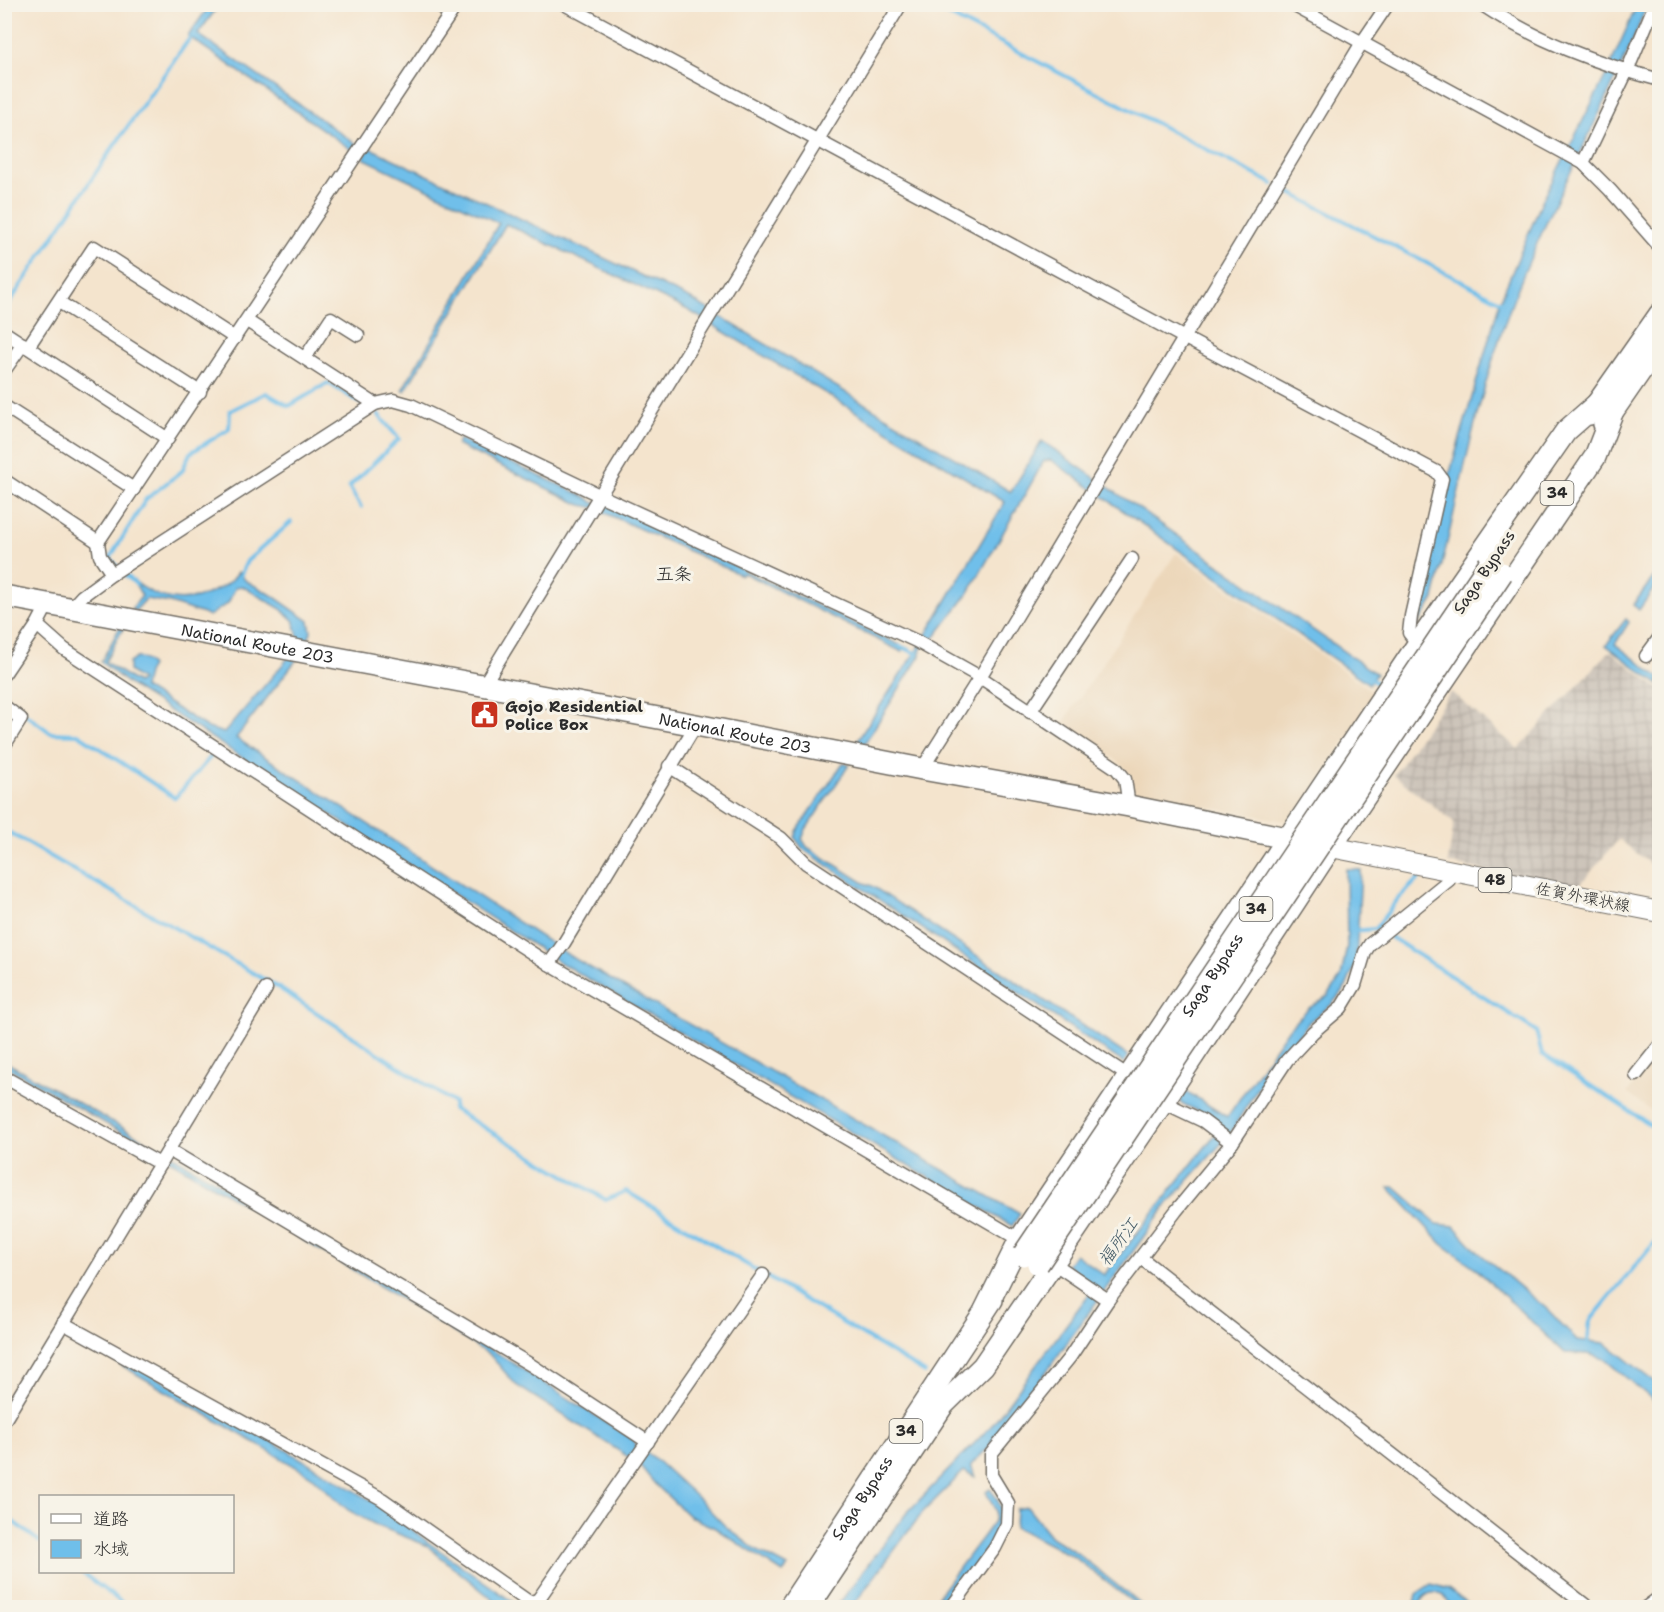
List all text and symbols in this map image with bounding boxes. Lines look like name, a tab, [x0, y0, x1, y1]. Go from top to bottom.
road number: 34	[1540, 481, 1574, 505]
street label: Saga Bypass	[1448, 526, 1520, 618]
district label: 五条	[656, 562, 692, 586]
street label: National Route 203	[179, 619, 336, 668]
place label: Gojo Residential Police Box	[505, 696, 643, 735]
public building icon: Gojo Residential Police Box	[468, 699, 500, 731]
street label: National Route 203	[657, 708, 814, 758]
road number: 48	[1478, 868, 1512, 892]
street label: 佐賀外環状線	[1534, 878, 1632, 916]
road number: 34	[1240, 897, 1272, 921]
street label: Saga Bypass	[1176, 929, 1248, 1021]
water label: 福所江	[1092, 1212, 1144, 1271]
road number: 34	[890, 1419, 922, 1443]
street label: Saga Bypass	[826, 1452, 897, 1544]
legend	[39, 1495, 234, 1573]
text: 道路	[93, 1507, 129, 1531]
text: 水域	[93, 1537, 129, 1561]

